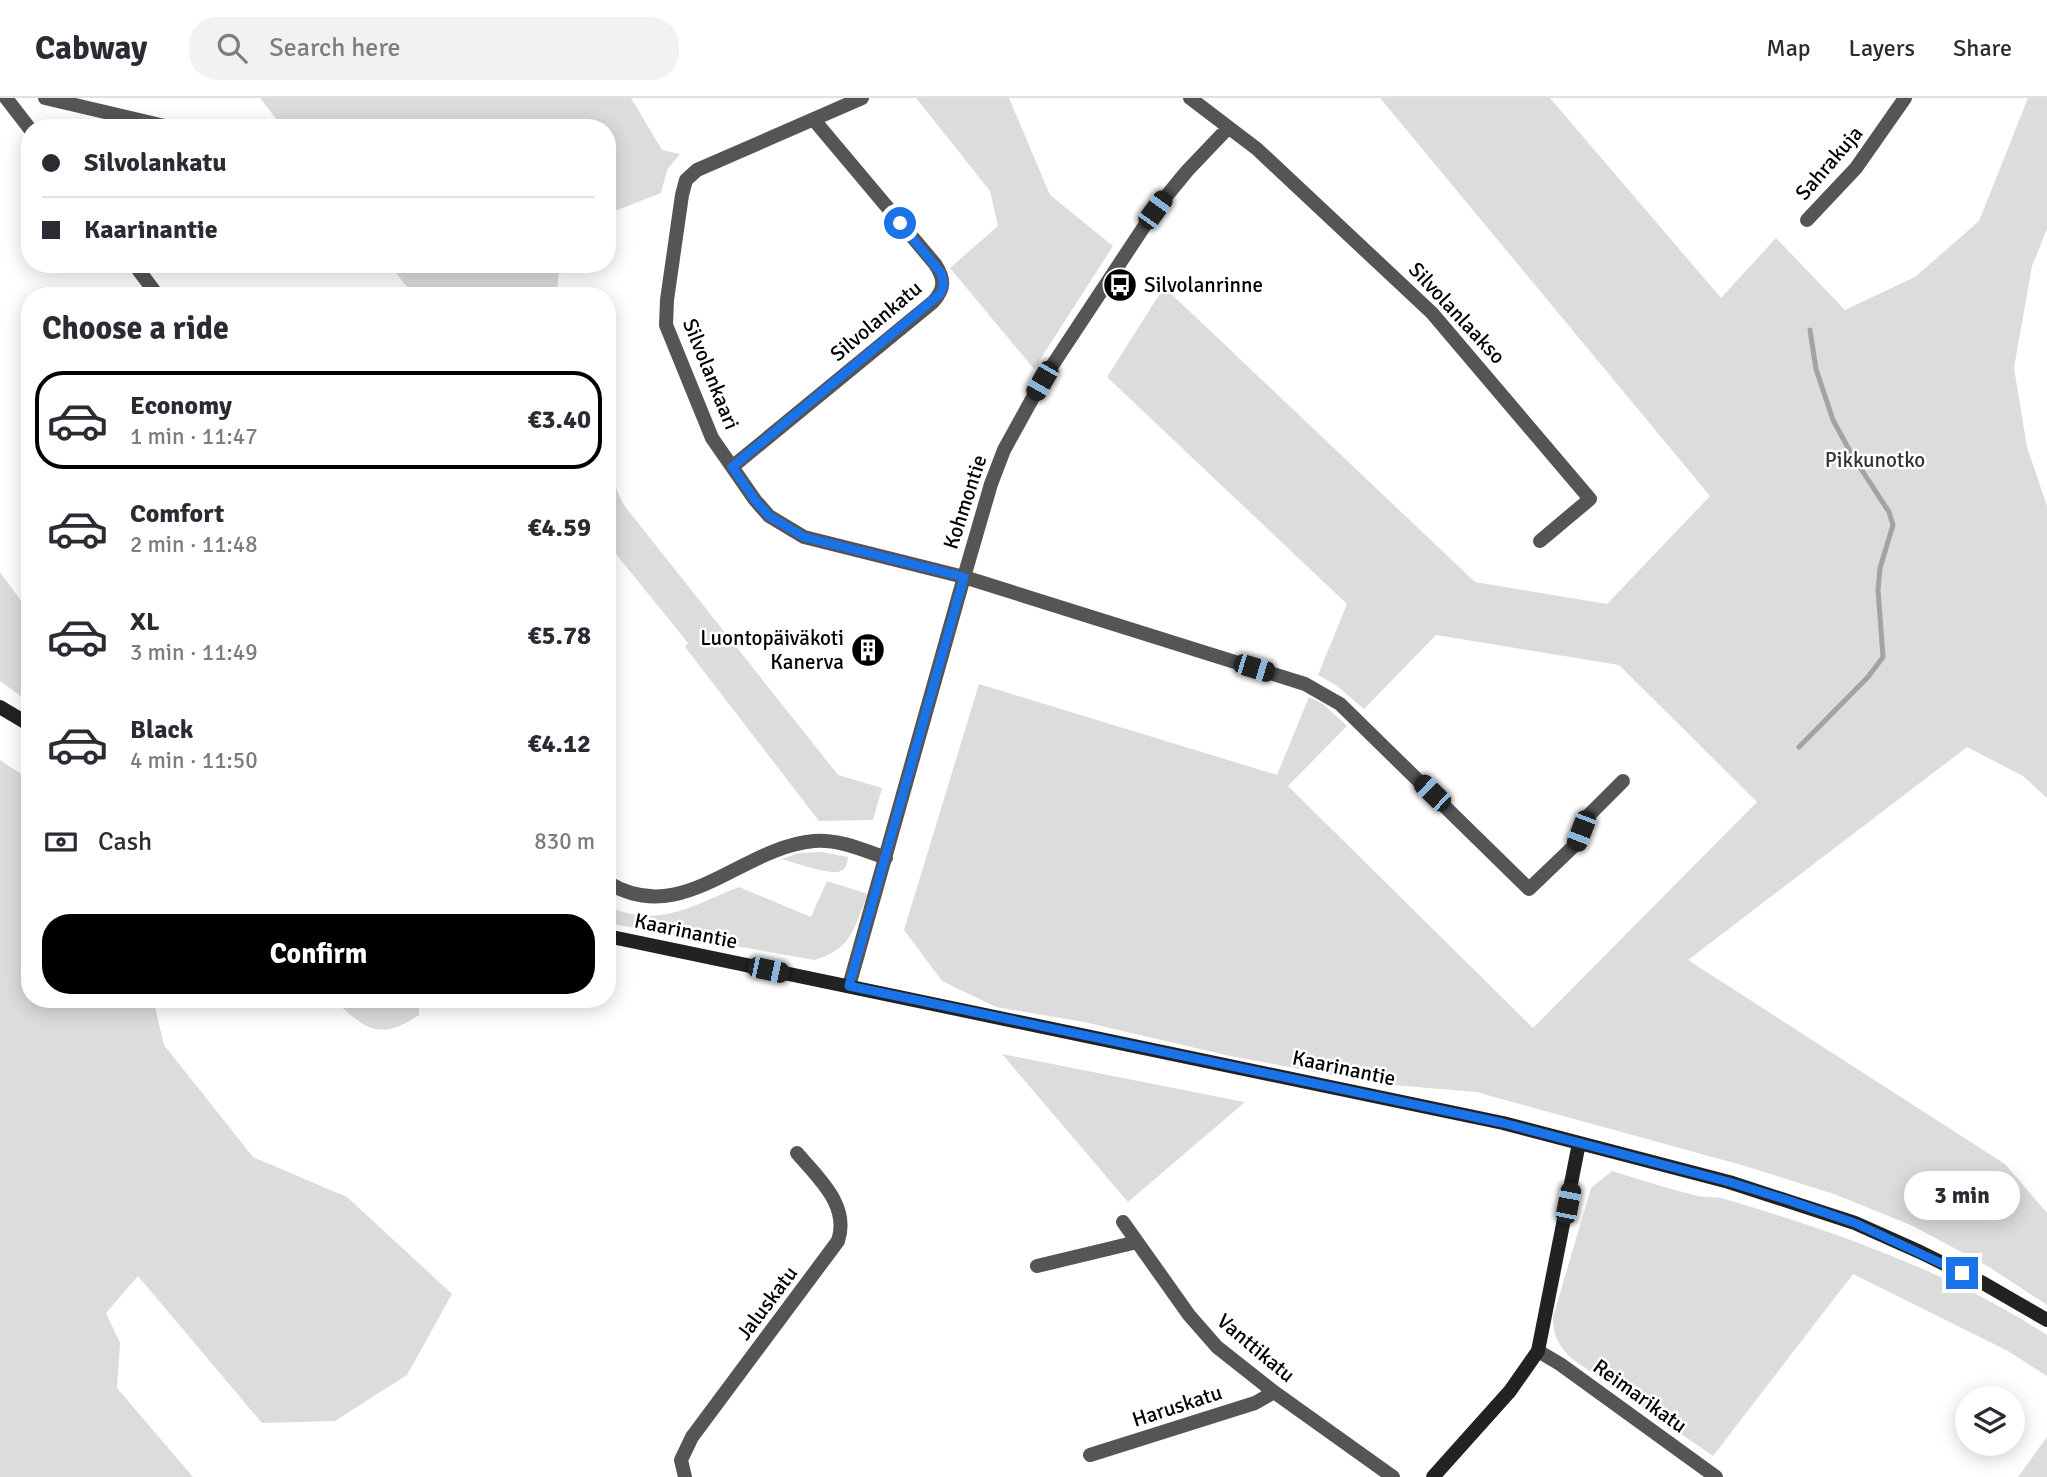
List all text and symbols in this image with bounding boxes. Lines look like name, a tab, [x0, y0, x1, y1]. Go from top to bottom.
search box	[189, 17, 679, 80]
text: Cabway	[35, 28, 147, 69]
icon: search	[213, 29, 251, 67]
text: Search here	[269, 32, 400, 64]
text: Map	[1766, 33, 1811, 63]
text: Layers	[1849, 33, 1915, 63]
text: Share	[1953, 33, 2012, 63]
street label: Sahrakuja	[1790, 120, 1868, 206]
text: Silvolankatu	[84, 147, 226, 179]
car	[1135, 187, 1176, 233]
route start	[884, 207, 916, 239]
text: Kaarinantie	[84, 214, 218, 246]
street label: Silvolanlaakso	[1403, 257, 1511, 369]
bus stop icon: Silvolanrinne	[1101, 266, 1139, 304]
place label: Silvolanrinne	[1144, 272, 1263, 298]
street label: Silvolankatu	[825, 275, 927, 367]
text: Choose a ride	[42, 309, 229, 348]
street label: Silvolankaari	[677, 315, 745, 433]
car	[1023, 358, 1062, 404]
icon: car	[46, 389, 109, 452]
text: Economy	[130, 390, 232, 422]
text: €3.40	[527, 404, 591, 436]
text: 1 min · 11:47	[130, 422, 258, 451]
park label: Pikkunotko	[1825, 447, 1925, 473]
street label: Kohmontie	[938, 452, 992, 552]
icon: car	[46, 497, 109, 560]
text: Comfort	[130, 498, 224, 530]
text: €4.59	[527, 512, 591, 544]
text: 2 min · 11:48	[130, 530, 258, 559]
icon: car	[46, 605, 109, 668]
text: XL	[130, 606, 160, 638]
text: €5.78	[527, 620, 591, 652]
place label: Luontopäiväkoti Kanerva	[700, 625, 844, 675]
building icon: Luontopäiväkoti Kanerva	[849, 631, 887, 669]
text: 3 min · 11:49	[130, 638, 258, 667]
car	[1231, 652, 1278, 684]
icon: car	[46, 713, 109, 776]
text: Black	[130, 714, 193, 746]
text: €4.12	[527, 728, 591, 760]
text: 4 min · 11:50	[130, 746, 258, 775]
car	[1410, 771, 1455, 815]
car	[1564, 808, 1599, 854]
icon: cash	[42, 823, 80, 861]
text: Cash	[98, 826, 152, 858]
text: 830 m	[534, 827, 595, 856]
street label: Kaarinantie	[632, 907, 740, 955]
button: Confirm	[42, 914, 595, 994]
car	[746, 955, 791, 985]
street label: Kaarinantie	[1290, 1044, 1398, 1092]
callout: 3 min	[1904, 1172, 2020, 1220]
car	[1554, 1180, 1583, 1226]
text: 3 min	[1934, 1181, 1990, 1210]
route end	[1946, 1257, 1978, 1289]
street label: Jaluskatu	[731, 1261, 803, 1345]
street label: Vanttikatu	[1212, 1308, 1300, 1388]
street label: Reimarikatu	[1588, 1353, 1692, 1439]
street label: Haruskatu	[1129, 1379, 1225, 1433]
map controls	[1955, 1386, 2025, 1456]
button: layers	[1955, 1386, 2025, 1456]

